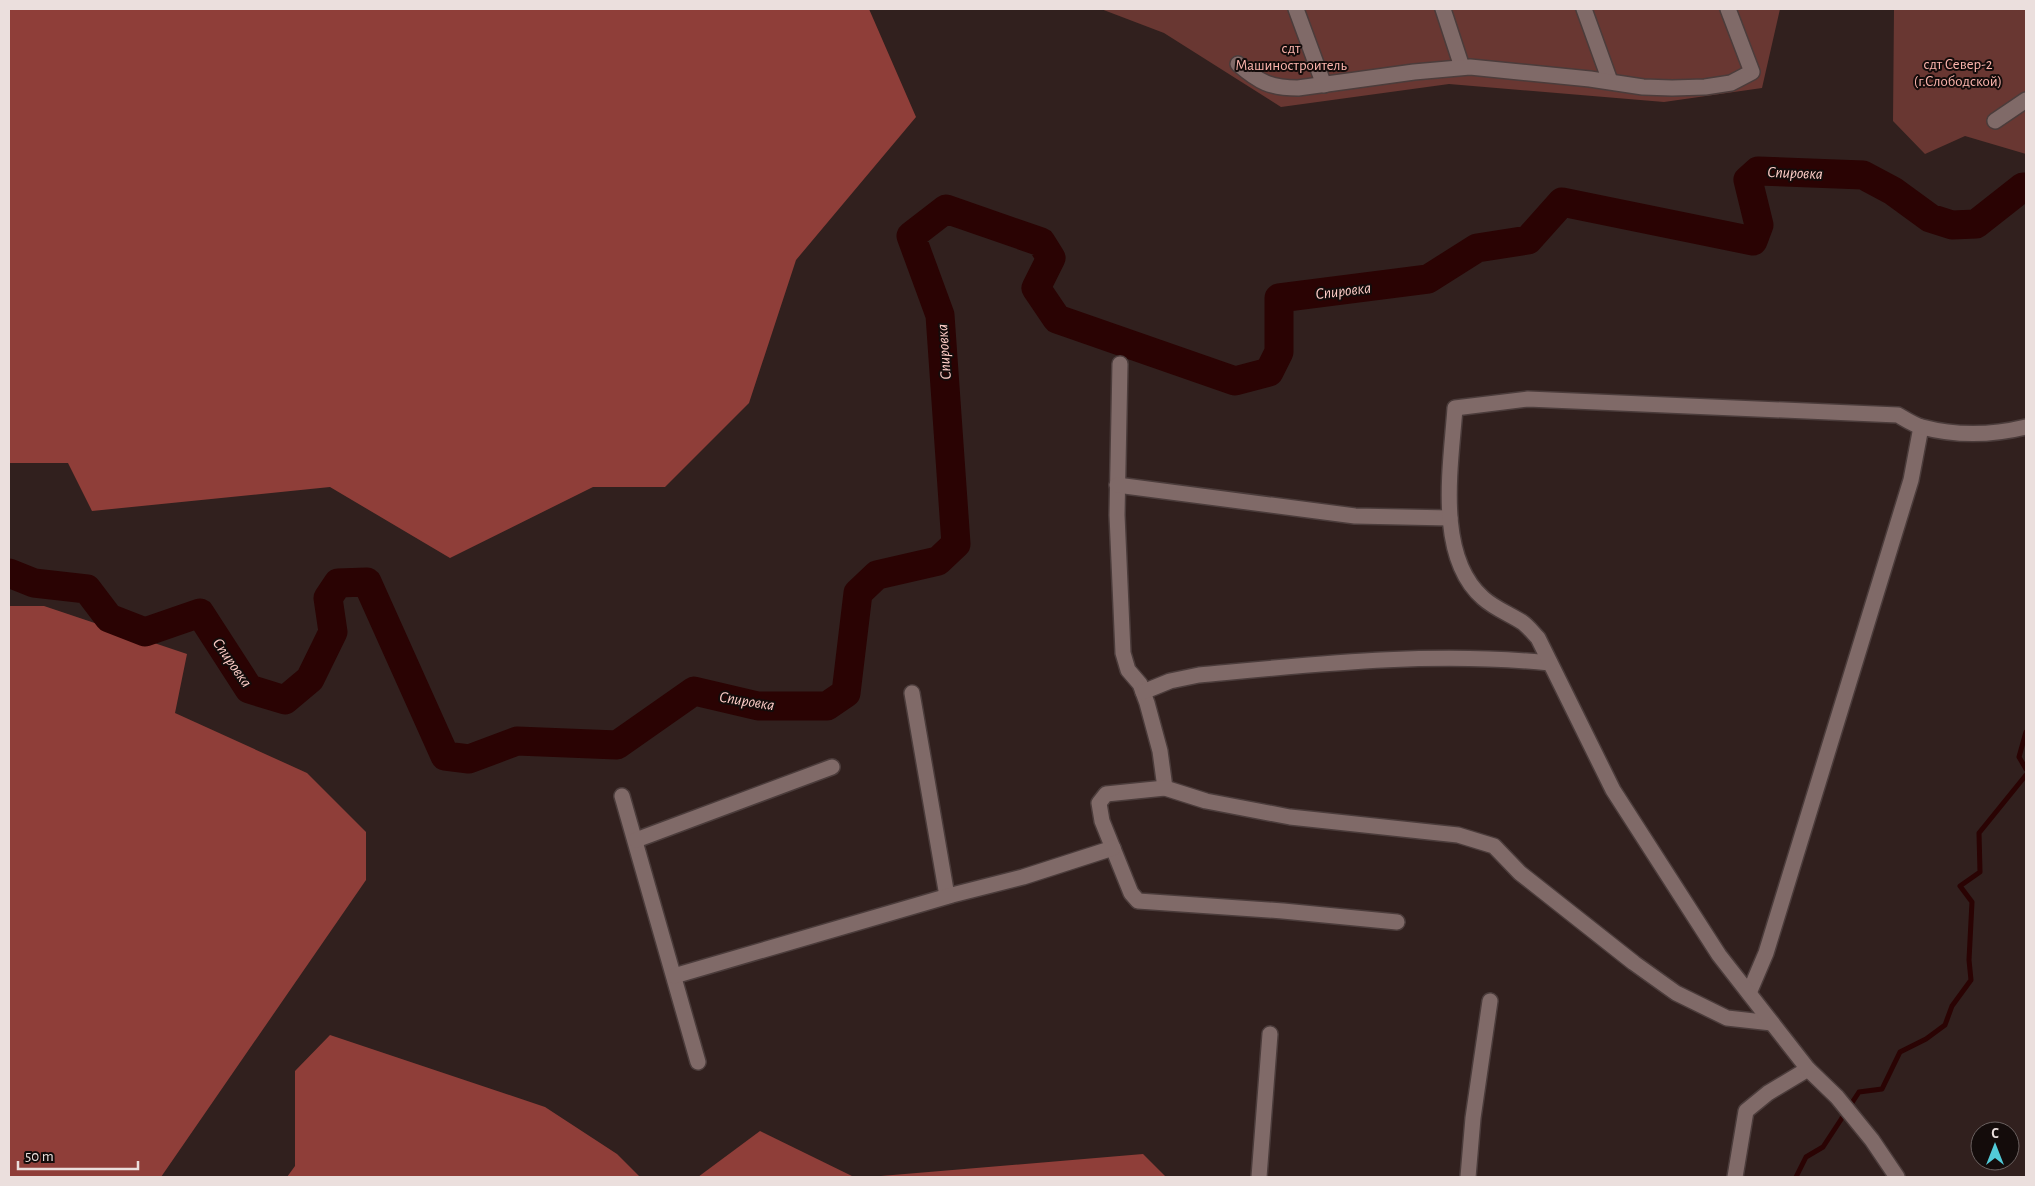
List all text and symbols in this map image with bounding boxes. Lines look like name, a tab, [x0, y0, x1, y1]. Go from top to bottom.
park label: сдт Машиностроитель	[1235, 41, 1347, 73]
park label: сдт Север-2 (г.Слободской)	[1914, 57, 2002, 89]
water label: Спировка	[1767, 164, 1823, 183]
water label: Спировка	[1314, 280, 1372, 303]
water label: Спировка	[934, 323, 955, 380]
water label: Спировка	[209, 635, 255, 691]
water label: Спировка	[718, 689, 776, 714]
north arrow	[1970, 1121, 2020, 1171]
text: С	[1991, 1127, 1999, 1141]
scale bar	[18, 1138, 138, 1170]
text: 50 m	[25, 1149, 54, 1164]

